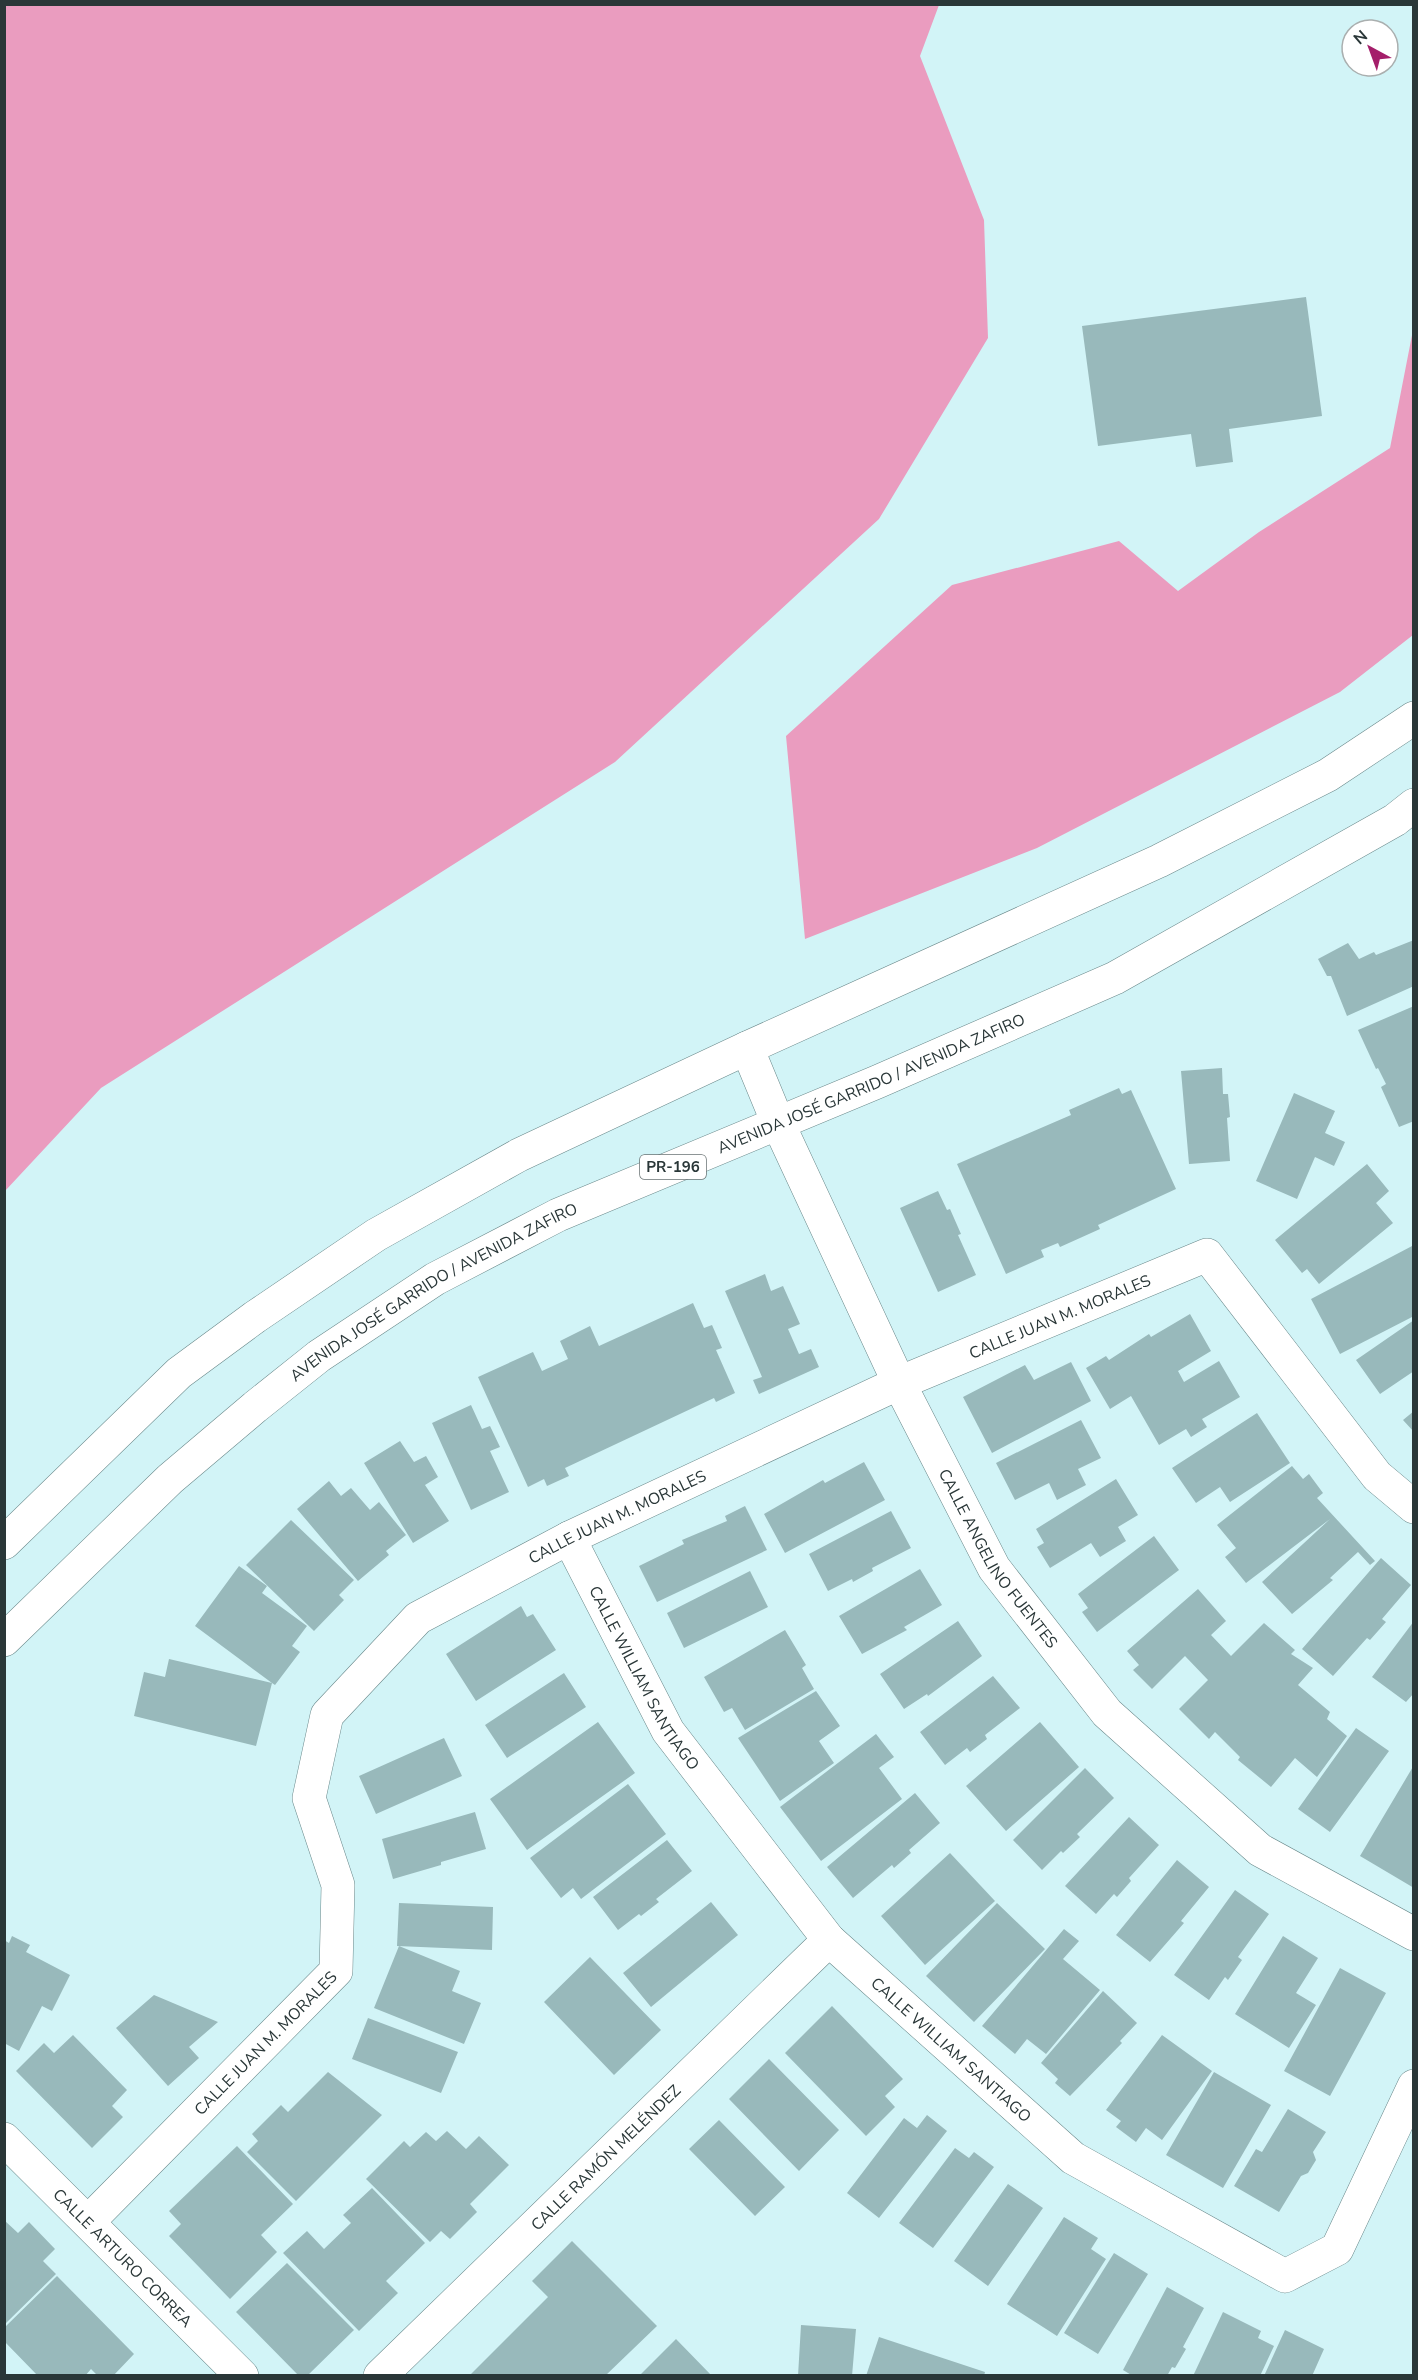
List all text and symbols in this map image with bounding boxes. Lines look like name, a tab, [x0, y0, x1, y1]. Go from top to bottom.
north arrow	[1340, 18, 1400, 78]
text: N	[1349, 25, 1373, 50]
street label: AVENIDA JOSÉ GARRIDO / AVENIDA ZAFIRO	[714, 1009, 1029, 1159]
road number: PR-196	[640, 1155, 706, 1179]
street label: AVENIDA JOSÉ GARRIDO / AVENIDA ZAFIRO	[286, 1198, 581, 1387]
street label: CALLE JUAN M. MORALES	[966, 1270, 1154, 1365]
street label: CALLE JUAN M. MORALES	[525, 1465, 710, 1570]
street label: CALLE ANGELINO FUENTES	[933, 1465, 1063, 1653]
street label: CALLE WILLIAM SANTIAGO	[583, 1582, 704, 1775]
street label: CALLE JUAN M. MORALES	[190, 1966, 342, 2120]
street label: CALLE WILLIAM SANTIAGO	[866, 1973, 1036, 2128]
street label: CALLE RAMÓN MELÉNDEZ	[526, 2080, 686, 2236]
street label: CALLE ARTURO CORREA	[48, 2184, 197, 2333]

